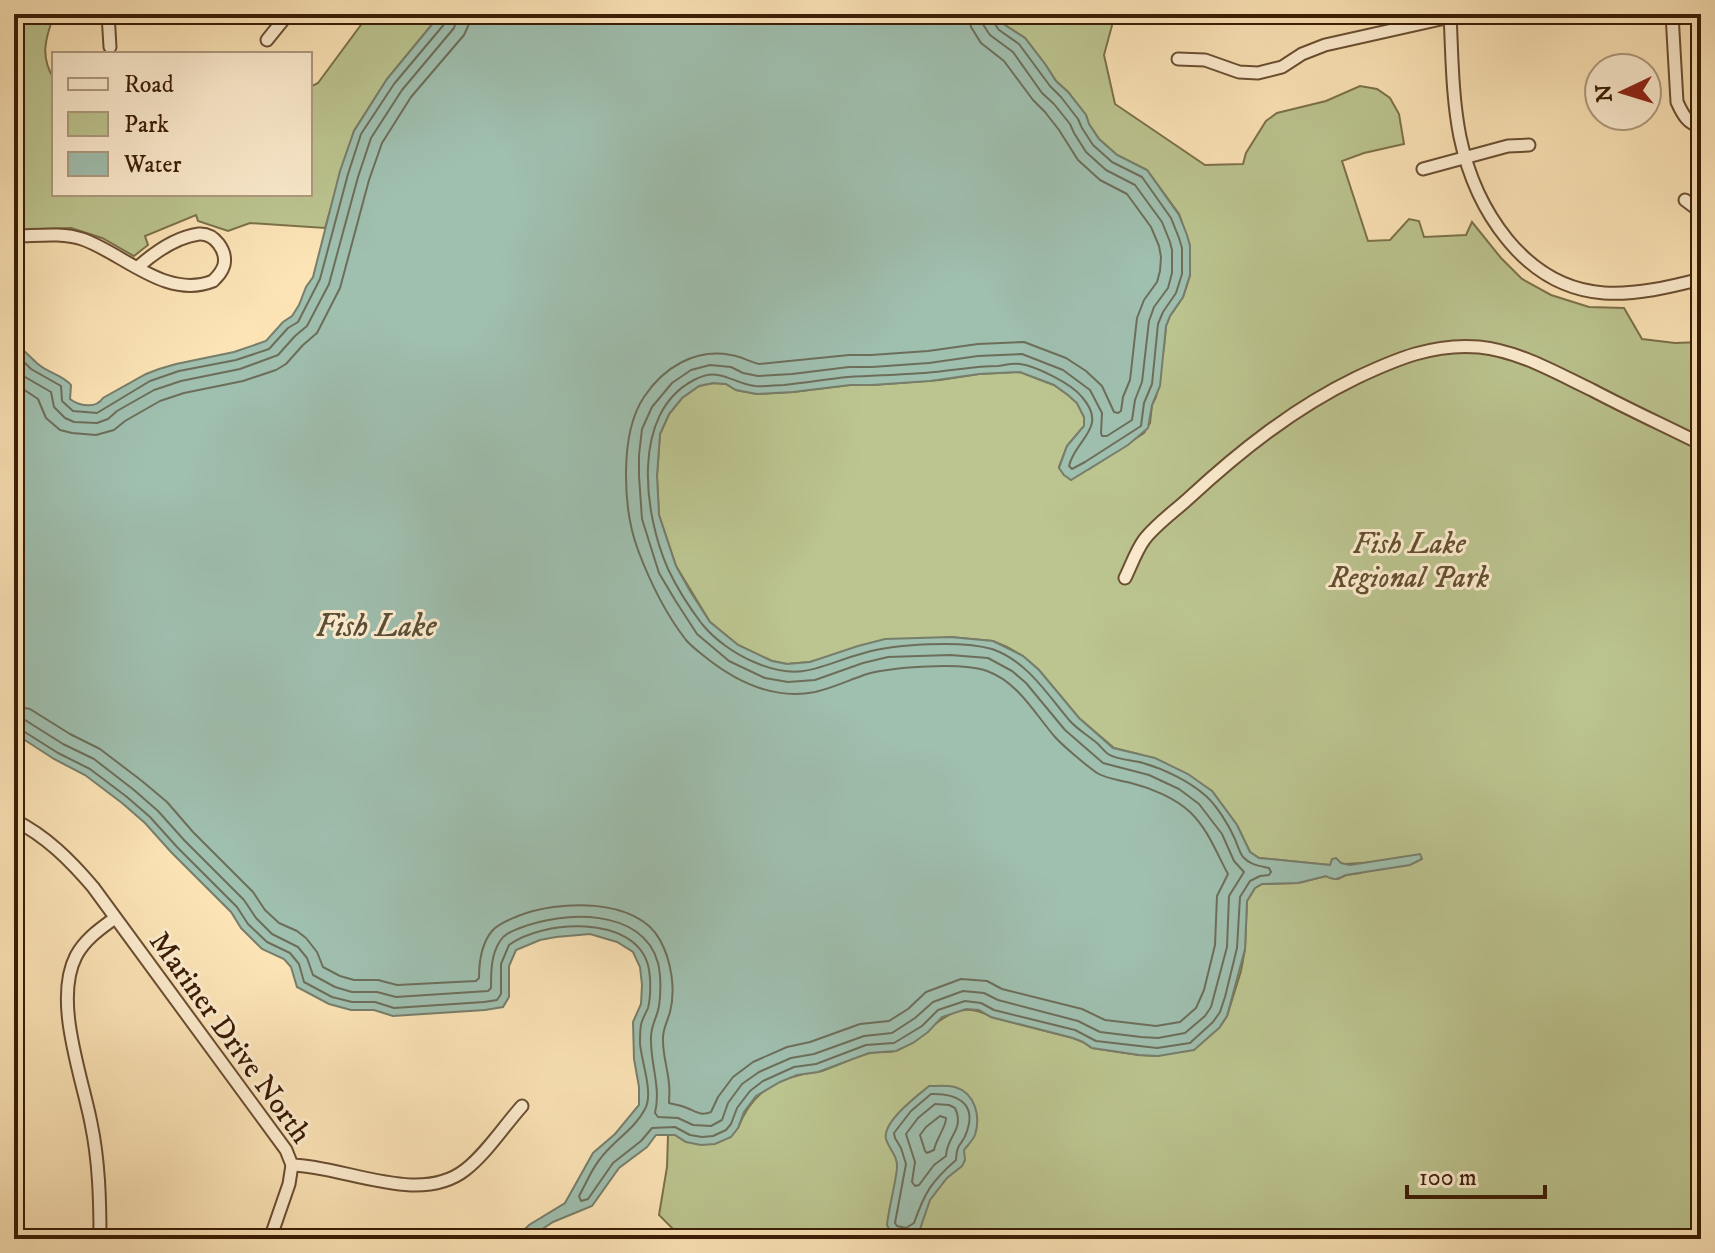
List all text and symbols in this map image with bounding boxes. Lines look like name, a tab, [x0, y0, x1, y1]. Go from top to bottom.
legend	[52, 52, 312, 196]
north arrow	[1583, 52, 1663, 132]
text: Road	[124, 70, 174, 100]
text: N	[1590, 83, 1619, 103]
text: Park	[124, 110, 169, 140]
text: Water	[123, 150, 181, 180]
park label: Fish Lake Regional Park	[1328, 526, 1490, 597]
water label: Fish Lake	[316, 607, 437, 647]
street label: Mariner Drive North	[140, 925, 319, 1151]
scale bar	[1407, 1149, 1545, 1199]
text: 100 m	[1419, 1163, 1477, 1193]

